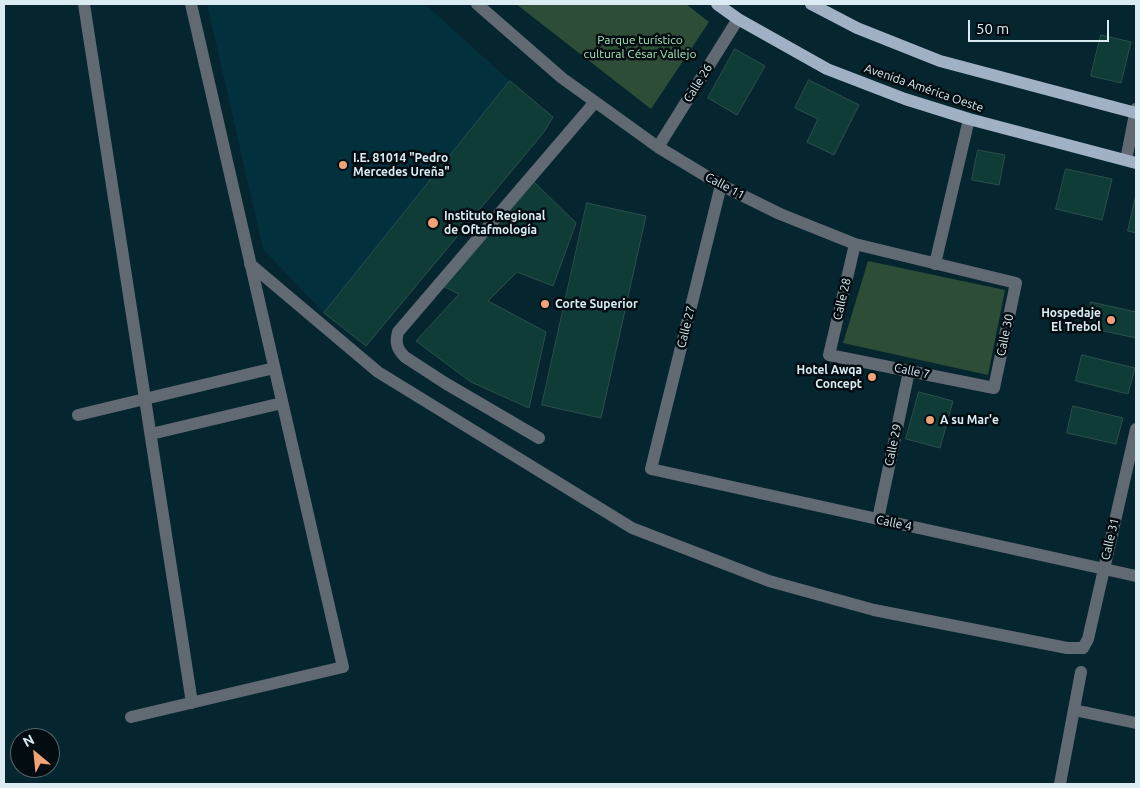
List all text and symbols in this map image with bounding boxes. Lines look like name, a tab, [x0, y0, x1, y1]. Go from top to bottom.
scale bar	[970, 10, 1111, 42]
text: 50 m	[976, 20, 1009, 37]
park label: Parque turístico cultural César Vallejo	[584, 33, 696, 61]
street label: Calle 26	[681, 61, 715, 105]
street label: Avenida América Oeste	[863, 61, 985, 115]
place label: I.E. 81014 "Pedro Mercedes Ureña"	[353, 151, 450, 179]
marker: I.E. 81014 "Pedro Mercedes Ureña"	[337, 159, 349, 171]
street label: Calle 11	[703, 170, 747, 202]
place label: Instituto Regional de Oftafmología	[444, 209, 545, 237]
marker: Instituto Regional de Oftafmología	[426, 216, 440, 230]
street label: Calle 28	[830, 277, 854, 321]
place label: Corte Superior	[555, 297, 638, 311]
marker: Corte Superior	[539, 298, 551, 310]
street label: Calle 27	[674, 305, 698, 349]
place label: Hospedaje El Trebol	[1041, 306, 1101, 334]
street label: Calle 30	[994, 313, 1016, 357]
marker: Hospedaje El Trebol	[1105, 314, 1117, 326]
street label: Calle 7	[893, 360, 931, 382]
place label: Hotel Awqa Concept	[797, 363, 862, 391]
marker: Hotel Awqa Concept	[866, 371, 878, 383]
place label: A su Mar'e	[940, 413, 999, 427]
marker: A su Mar'e	[924, 414, 936, 426]
street label: Calle 29	[882, 423, 904, 467]
street label: Calle 4	[875, 512, 913, 534]
street label: Calle 31	[1098, 517, 1122, 561]
north arrow	[10, 728, 60, 778]
text: N	[20, 731, 37, 750]

